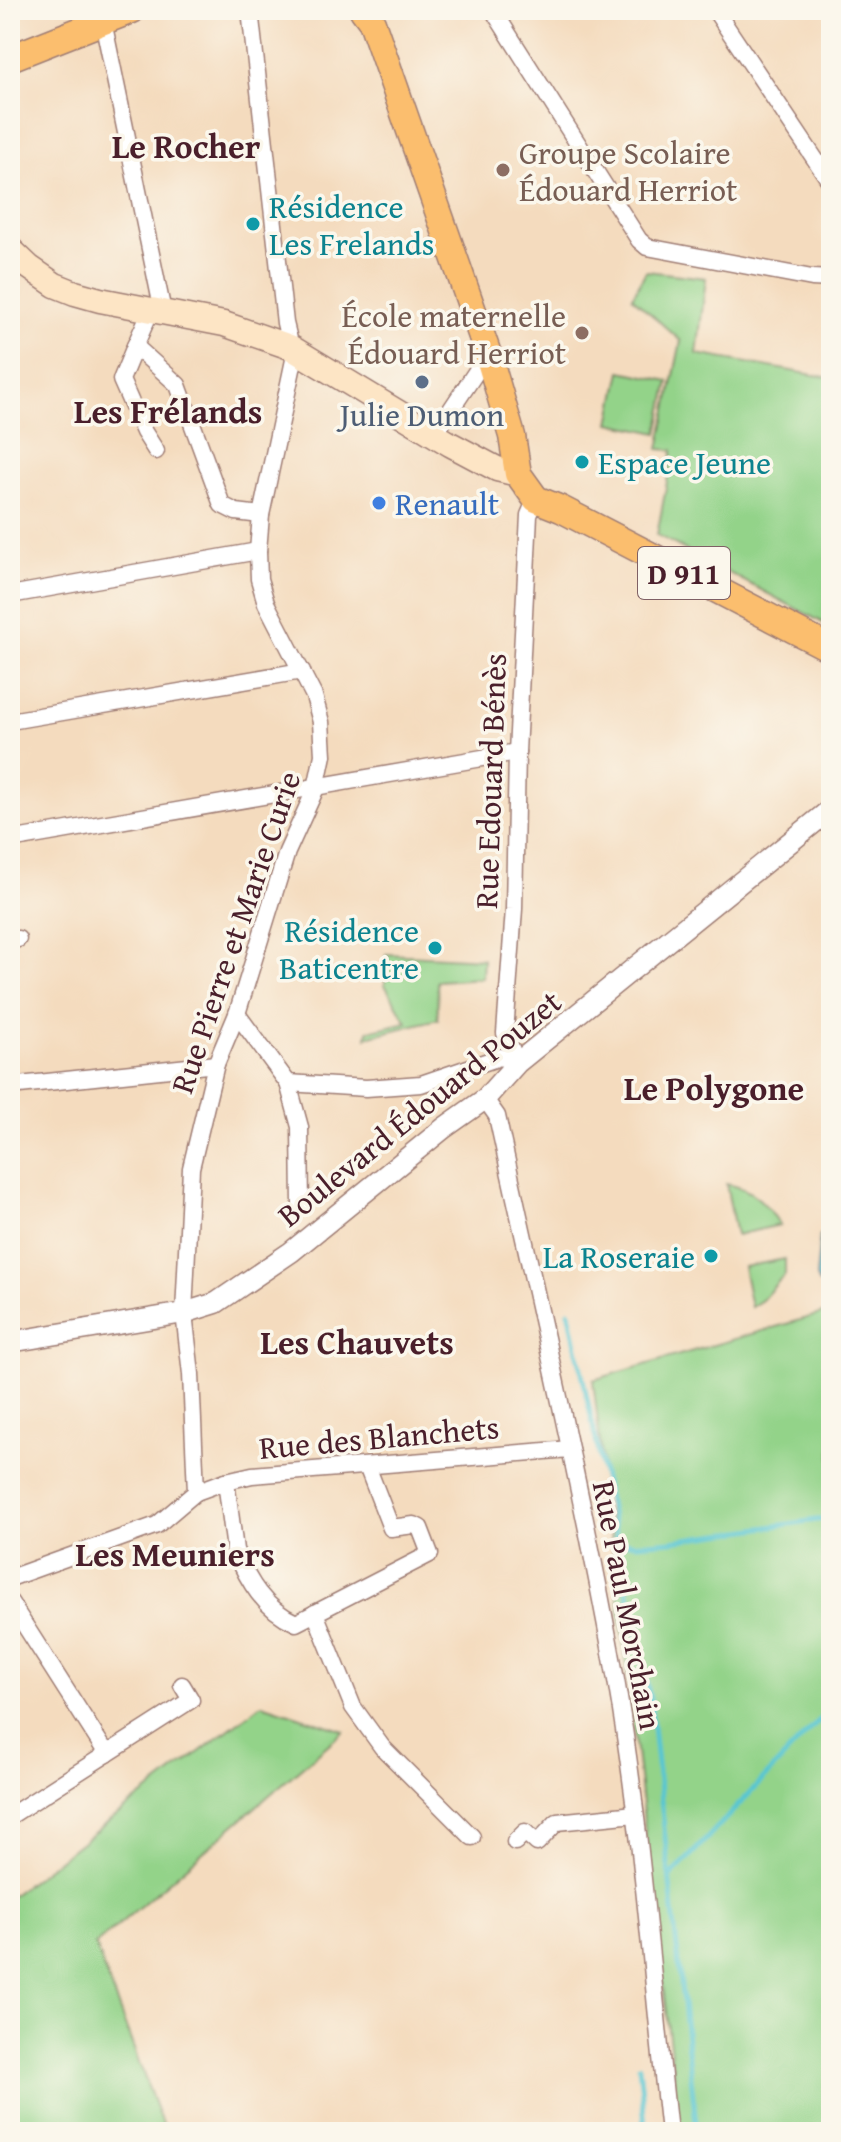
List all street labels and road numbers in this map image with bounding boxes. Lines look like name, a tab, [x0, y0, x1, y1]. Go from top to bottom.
road number: D 911	[638, 547, 730, 599]
street label: Rue Edouard Bénès	[462, 652, 518, 910]
street label: Rue Pierre et Marie Curie	[158, 765, 312, 1099]
street label: Boulevard Édouard Pouzet	[267, 979, 571, 1237]
street label: Rue des Blanchets	[257, 1403, 501, 1471]
street label: Rue Paul Morchain	[581, 1477, 675, 1733]

